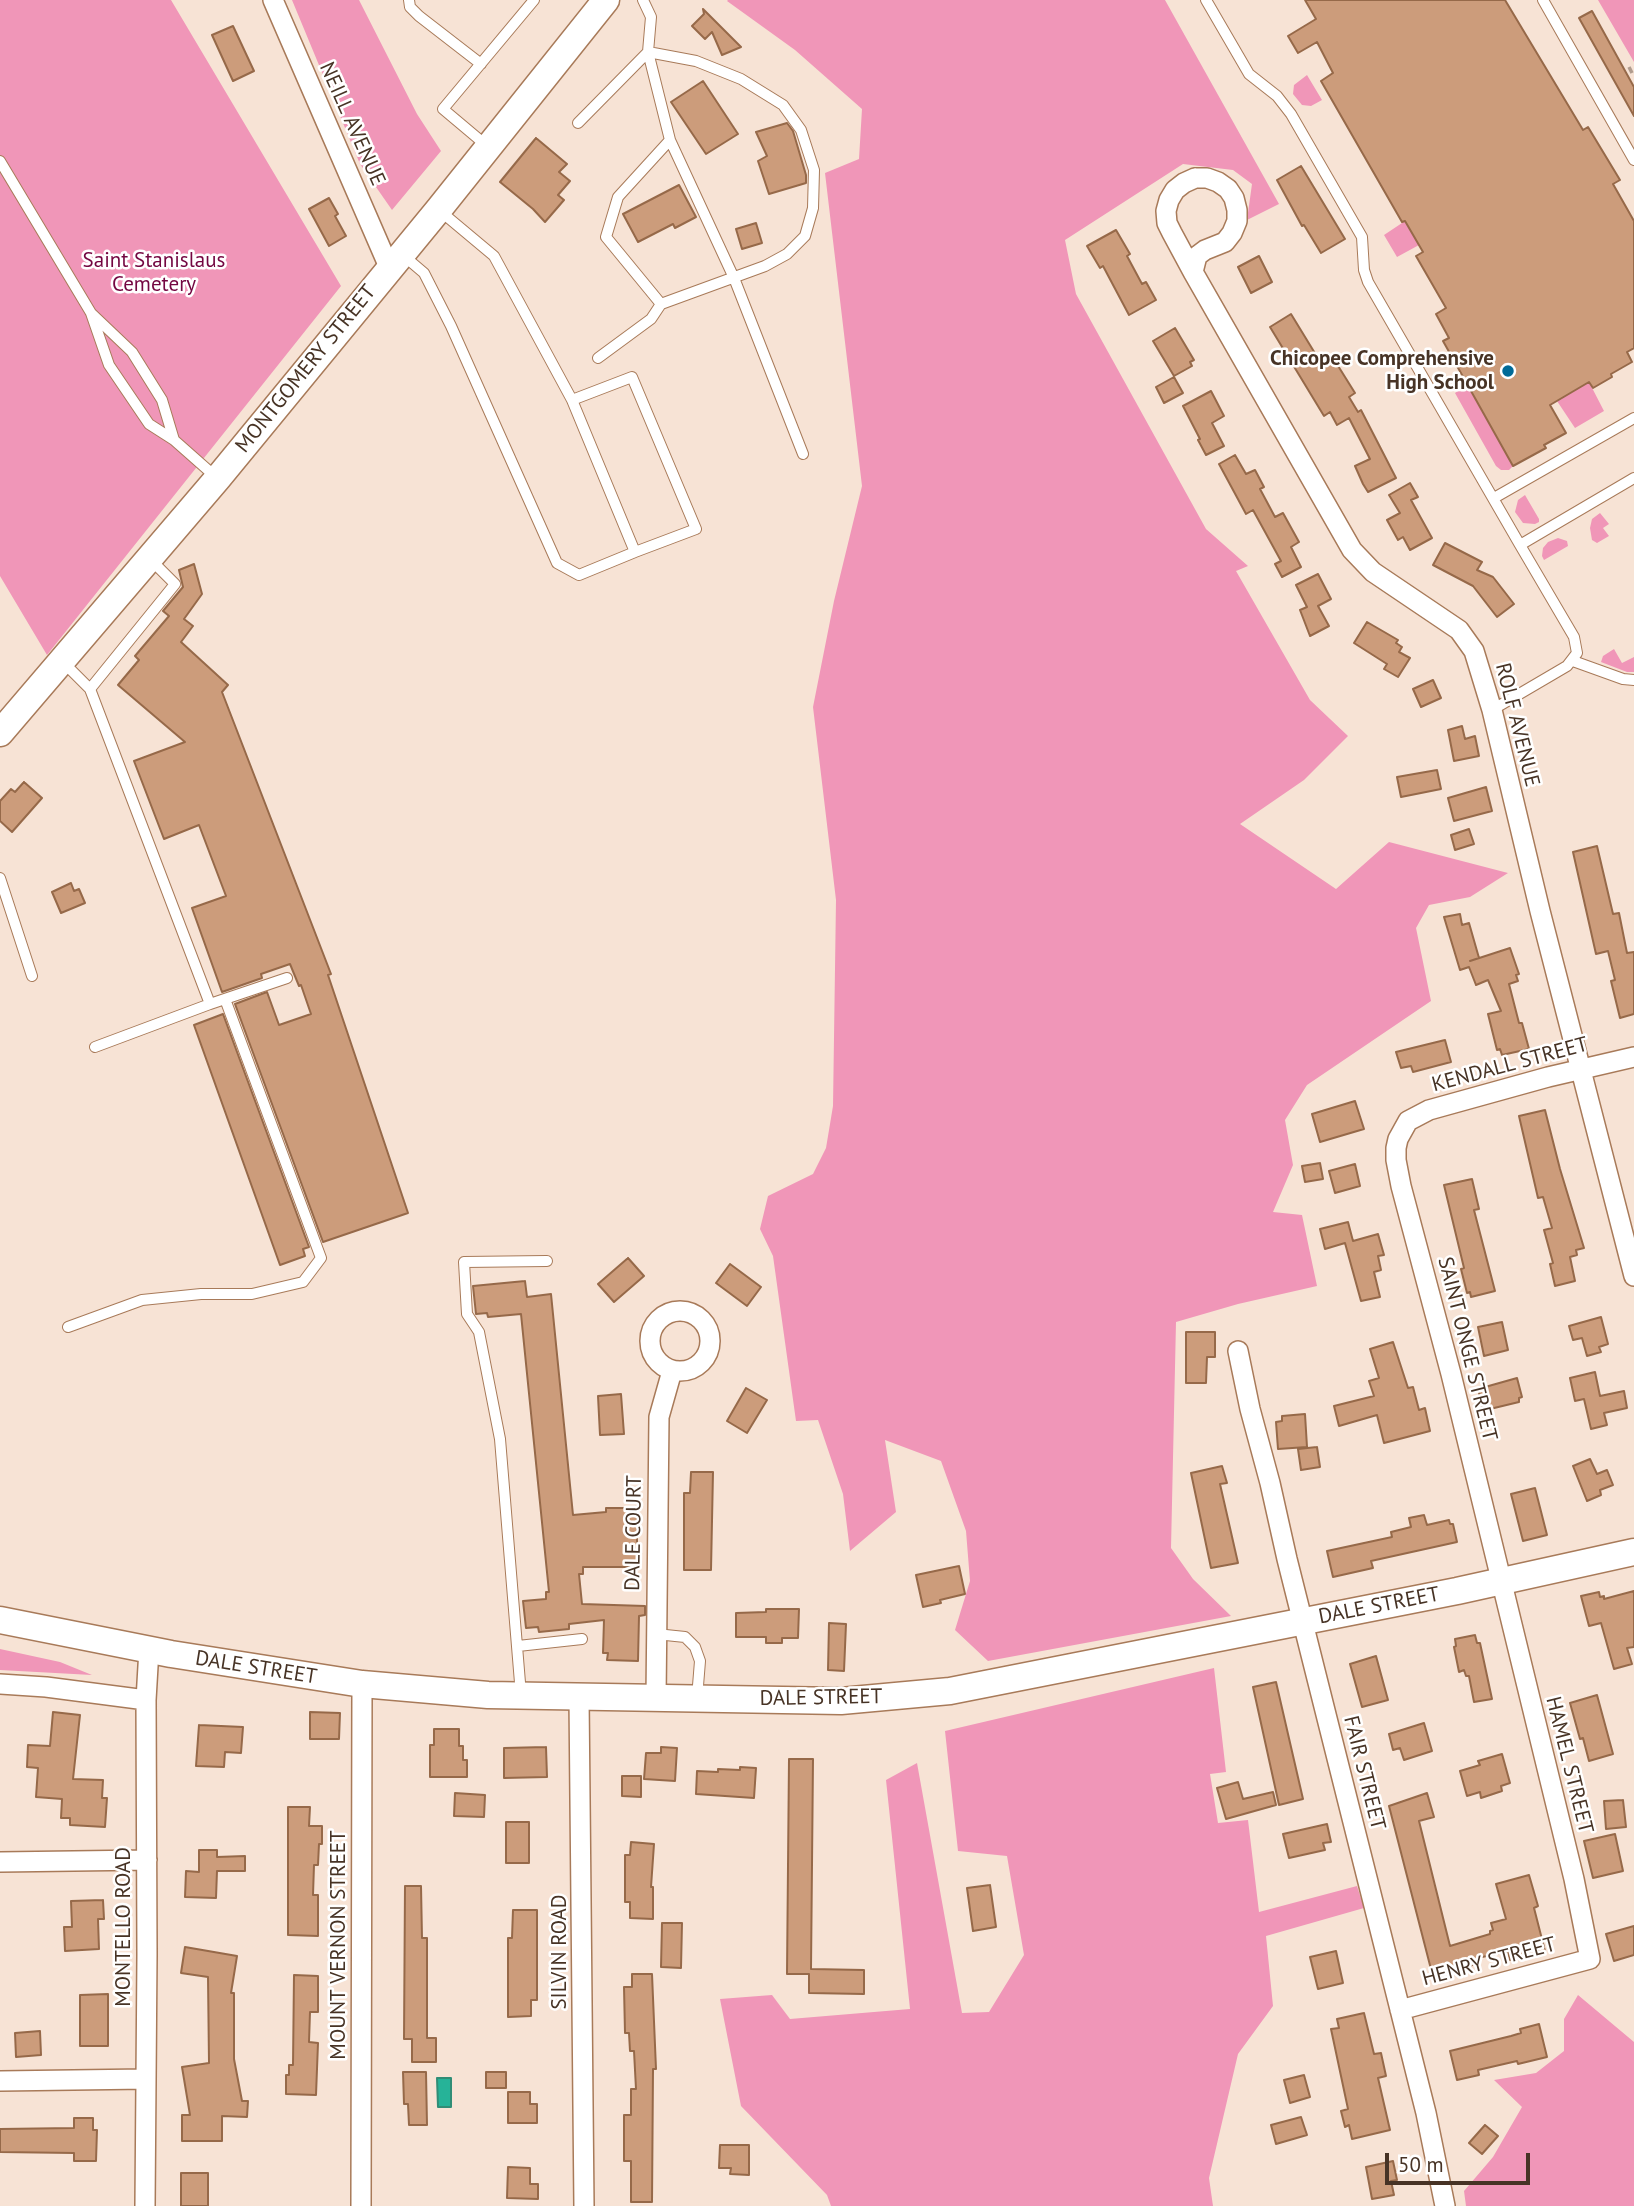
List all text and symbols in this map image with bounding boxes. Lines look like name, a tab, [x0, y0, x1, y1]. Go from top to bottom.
street label: NEILL AVENUE	[314, 58, 390, 190]
park label: Saint Stanislaus Cemetery	[83, 248, 225, 298]
street label: MONTGOMERY STREET	[230, 280, 382, 458]
place label: Chicopee Comprehensive High School	[1270, 346, 1494, 396]
marker: Chicopee Comprehensive High School	[1500, 363, 1516, 379]
street label: ROLF AVENUE	[1489, 660, 1545, 790]
street label: KENDALL STREET	[1429, 1032, 1591, 1098]
street label: SAINT ONGE STREET	[1432, 1254, 1502, 1444]
street label: DALE COURT	[620, 1475, 648, 1591]
street label: DALE STREET	[1316, 1582, 1442, 1630]
street label: DALE STREET	[193, 1646, 319, 1690]
street label: DALE STREET	[759, 1684, 883, 1712]
street label: HAMEL STREET	[1540, 1694, 1598, 1836]
street label: FAIR STREET	[1338, 1713, 1390, 1833]
street label: MOUNT VERNON STREET	[326, 1830, 352, 2060]
street label: MONTELLO ROAD	[111, 1847, 137, 2007]
street label: SILVIN ROAD	[547, 1894, 573, 2010]
street label: HENRY STREET	[1419, 1932, 1559, 1992]
scale bar	[1389, 2140, 1534, 2184]
text: 50 m	[1398, 2151, 1444, 2178]

